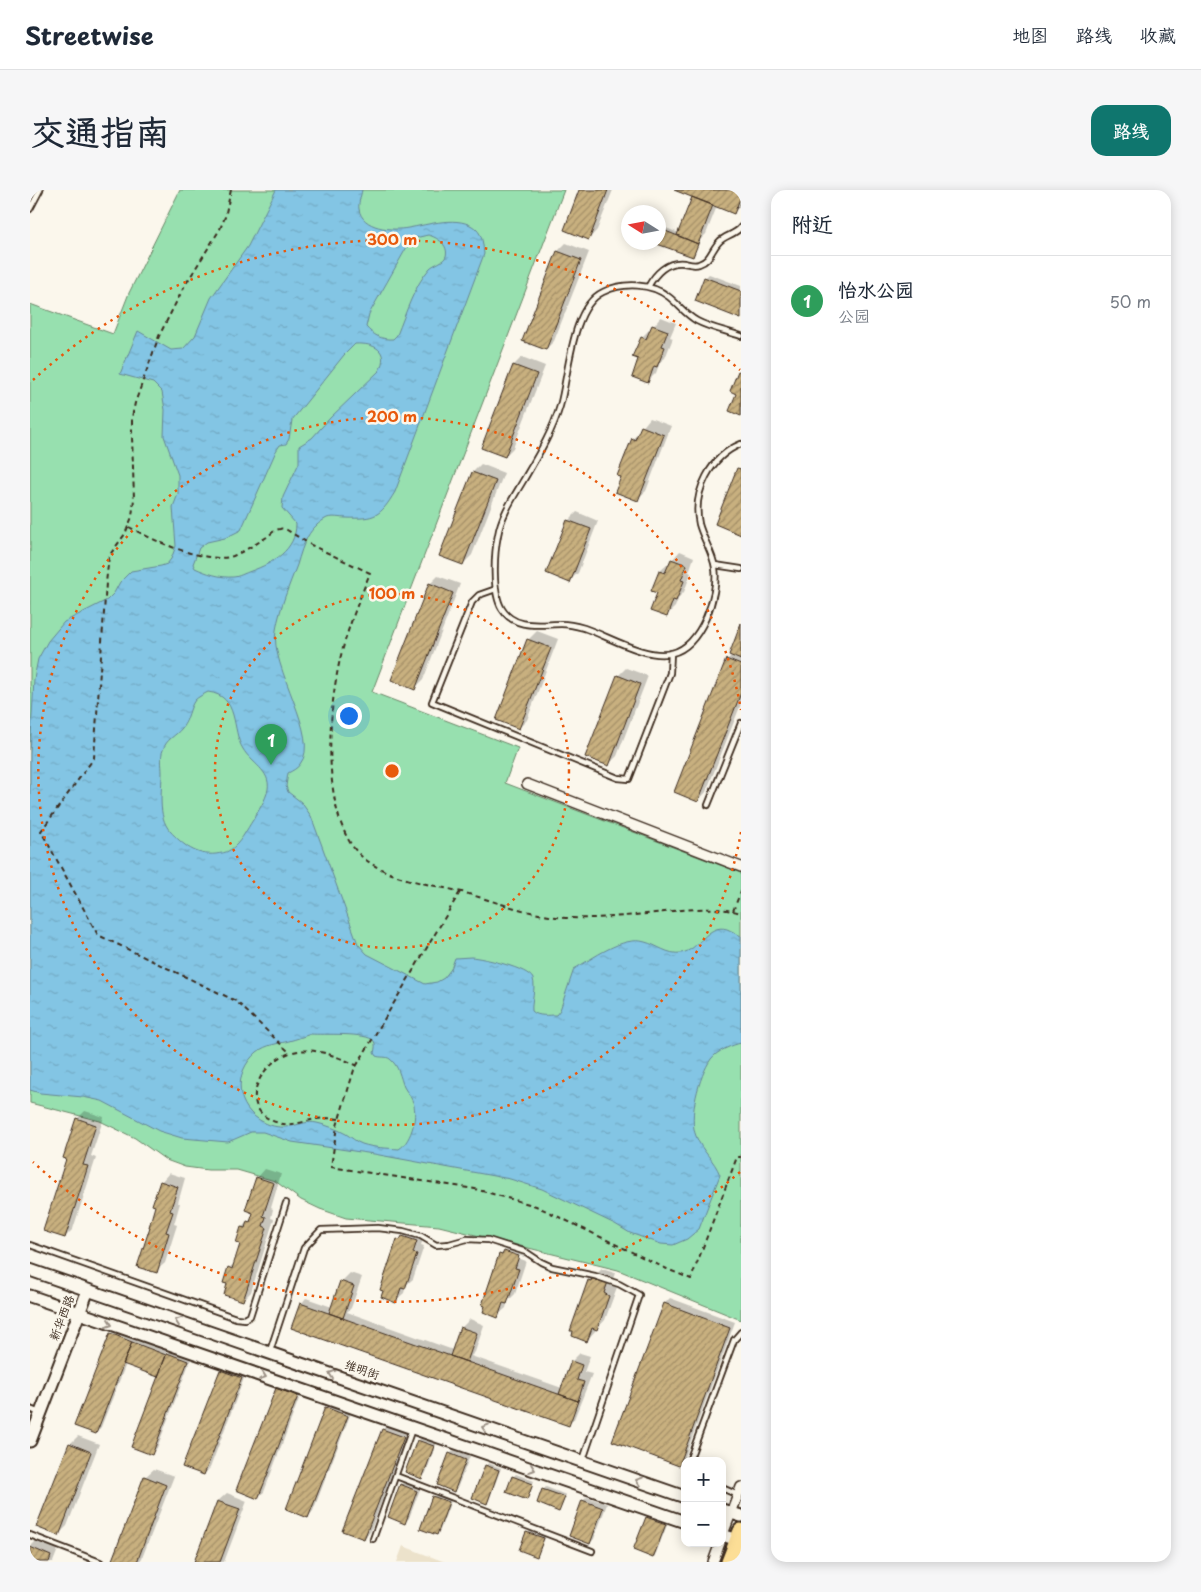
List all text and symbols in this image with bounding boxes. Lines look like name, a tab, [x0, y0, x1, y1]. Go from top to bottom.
text: Streetwise	[25, 17, 154, 53]
text: 地图	[1012, 21, 1048, 48]
text: 路线	[1076, 21, 1112, 48]
text: 收藏	[1140, 21, 1176, 48]
text: 交通指南	[30, 104, 170, 157]
button: 路线	[1091, 105, 1171, 156]
north arrow	[621, 205, 666, 250]
text: 附近	[791, 207, 833, 239]
text: 300 m	[367, 227, 417, 250]
text: 怡水公园	[838, 275, 914, 303]
text: 1	[803, 289, 811, 313]
text: 50 m	[1110, 289, 1151, 313]
text: 公园	[838, 303, 870, 327]
text: 200 m	[367, 404, 417, 427]
text: 100 m	[369, 581, 415, 604]
your location	[336, 703, 362, 729]
pin: 1	[255, 724, 287, 765]
centre of rings	[383, 762, 401, 780]
street label: 新华西路	[44, 1292, 78, 1343]
one-way arrow	[174, 1317, 183, 1327]
one-way arrow	[104, 1318, 113, 1328]
street label: 维明街	[342, 1355, 382, 1383]
one-way arrow	[328, 1370, 336, 1380]
one-way arrow	[258, 1371, 267, 1381]
one-way arrow	[481, 1424, 490, 1434]
map controls	[681, 1457, 726, 1547]
button: +	[681, 1457, 726, 1502]
one-way arrow	[528, 1463, 536, 1473]
one-way arrow	[635, 1477, 643, 1487]
button: −	[681, 1502, 726, 1547]

